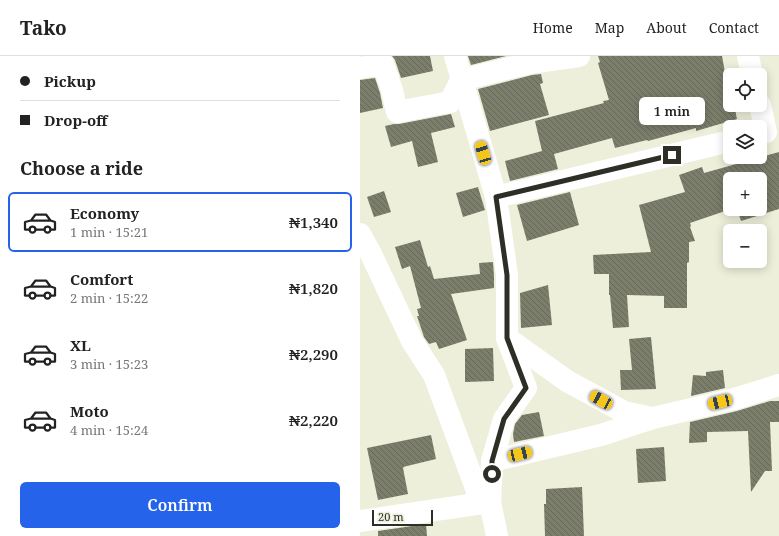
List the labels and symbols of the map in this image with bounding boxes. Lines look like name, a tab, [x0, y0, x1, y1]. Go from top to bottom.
callout: 1 min	[639, 97, 705, 125]
car	[474, 140, 492, 166]
route end	[663, 146, 681, 164]
car	[588, 389, 614, 411]
car	[707, 393, 733, 411]
car	[507, 445, 533, 463]
route start	[483, 465, 501, 483]
scale bar	[372, 508, 433, 527]

